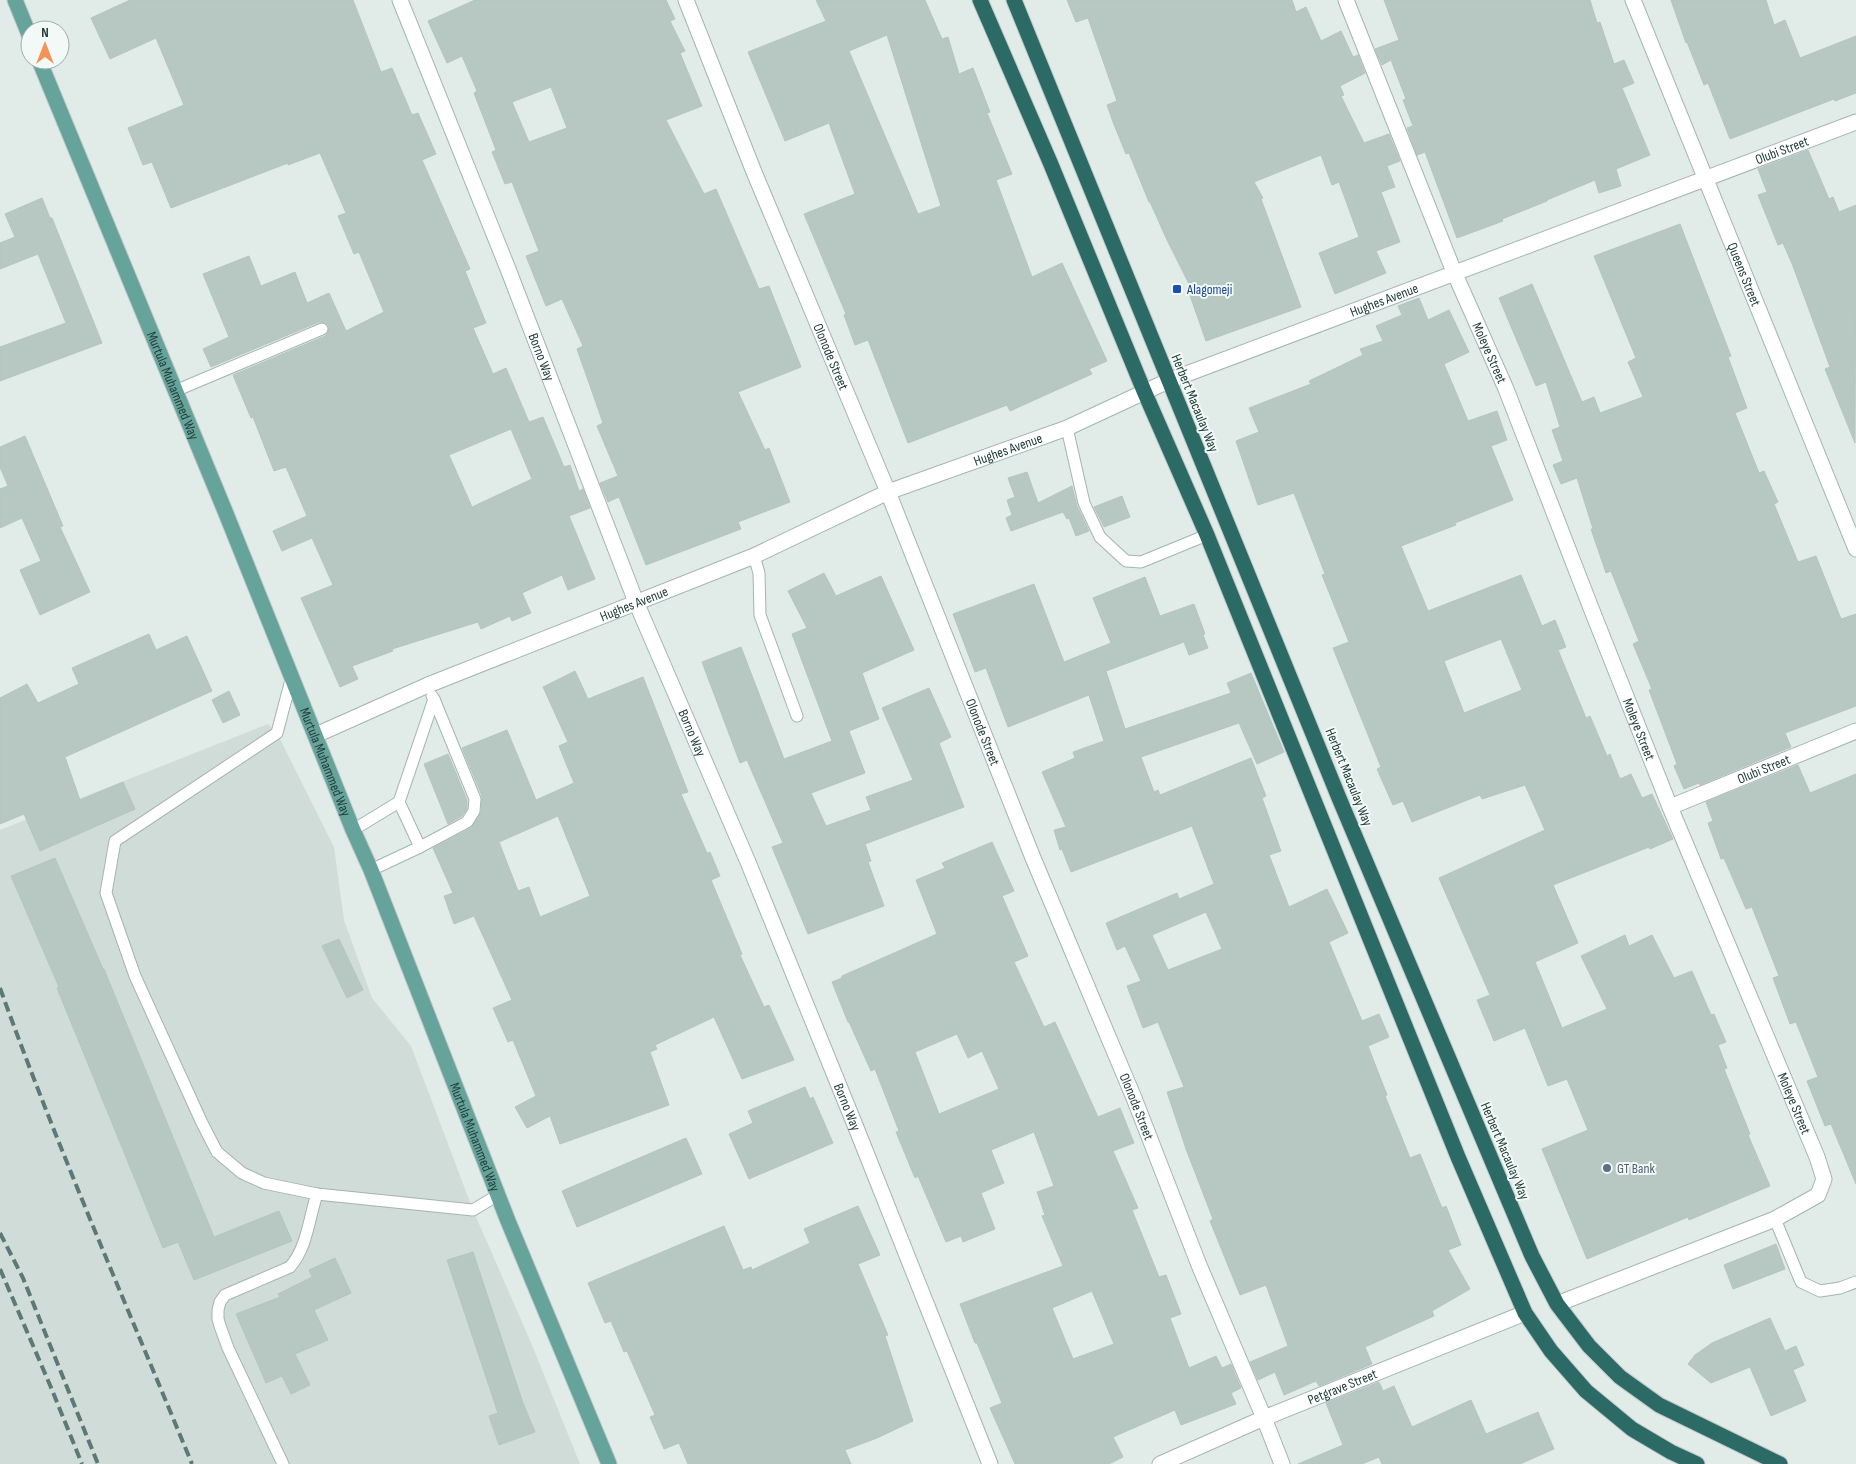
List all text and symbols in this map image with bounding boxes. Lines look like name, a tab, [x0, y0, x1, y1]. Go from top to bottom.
north arrow	[20, 20, 70, 70]
text: N	[41, 24, 49, 41]
street label: Olubi Street	[1753, 132, 1811, 168]
street label: Queens Street	[1724, 240, 1765, 308]
street label: Hughes Avenue	[1347, 279, 1421, 320]
place label: Alagomeji	[1186, 281, 1232, 298]
marker: Alagomeji	[1171, 283, 1183, 295]
street label: Moleye Street	[1469, 320, 1511, 386]
street label: Olonode Street	[810, 321, 853, 392]
street label: Murtula Muhammed Way	[143, 329, 203, 443]
street label: Borno Way	[525, 331, 559, 384]
street label: Herbert Macaulay Way	[1168, 352, 1223, 455]
street label: Hughes Avenue	[971, 429, 1044, 469]
street label: Hughes Avenue	[597, 582, 670, 625]
street label: Olonode Street	[962, 696, 1004, 768]
street label: Moleye Street	[1619, 696, 1659, 763]
street label: Murtula Muhammed Way	[296, 705, 355, 819]
street label: Borno Way	[675, 707, 710, 759]
street label: Herbert Macaulay Way	[1322, 726, 1377, 829]
street label: Olubi Street	[1735, 750, 1792, 787]
street label: Moleye Street	[1774, 1070, 1815, 1136]
street label: Olonode Street	[1116, 1071, 1158, 1142]
street label: Murtula Muhammed Way	[446, 1080, 504, 1194]
street label: Borno Way	[830, 1081, 865, 1134]
street label: Herbert Macaulay Way	[1477, 1100, 1533, 1203]
place label: GT Bank	[1617, 1160, 1655, 1177]
marker: GT Bank	[1601, 1162, 1613, 1174]
street label: Petgrave Street	[1305, 1365, 1379, 1408]

